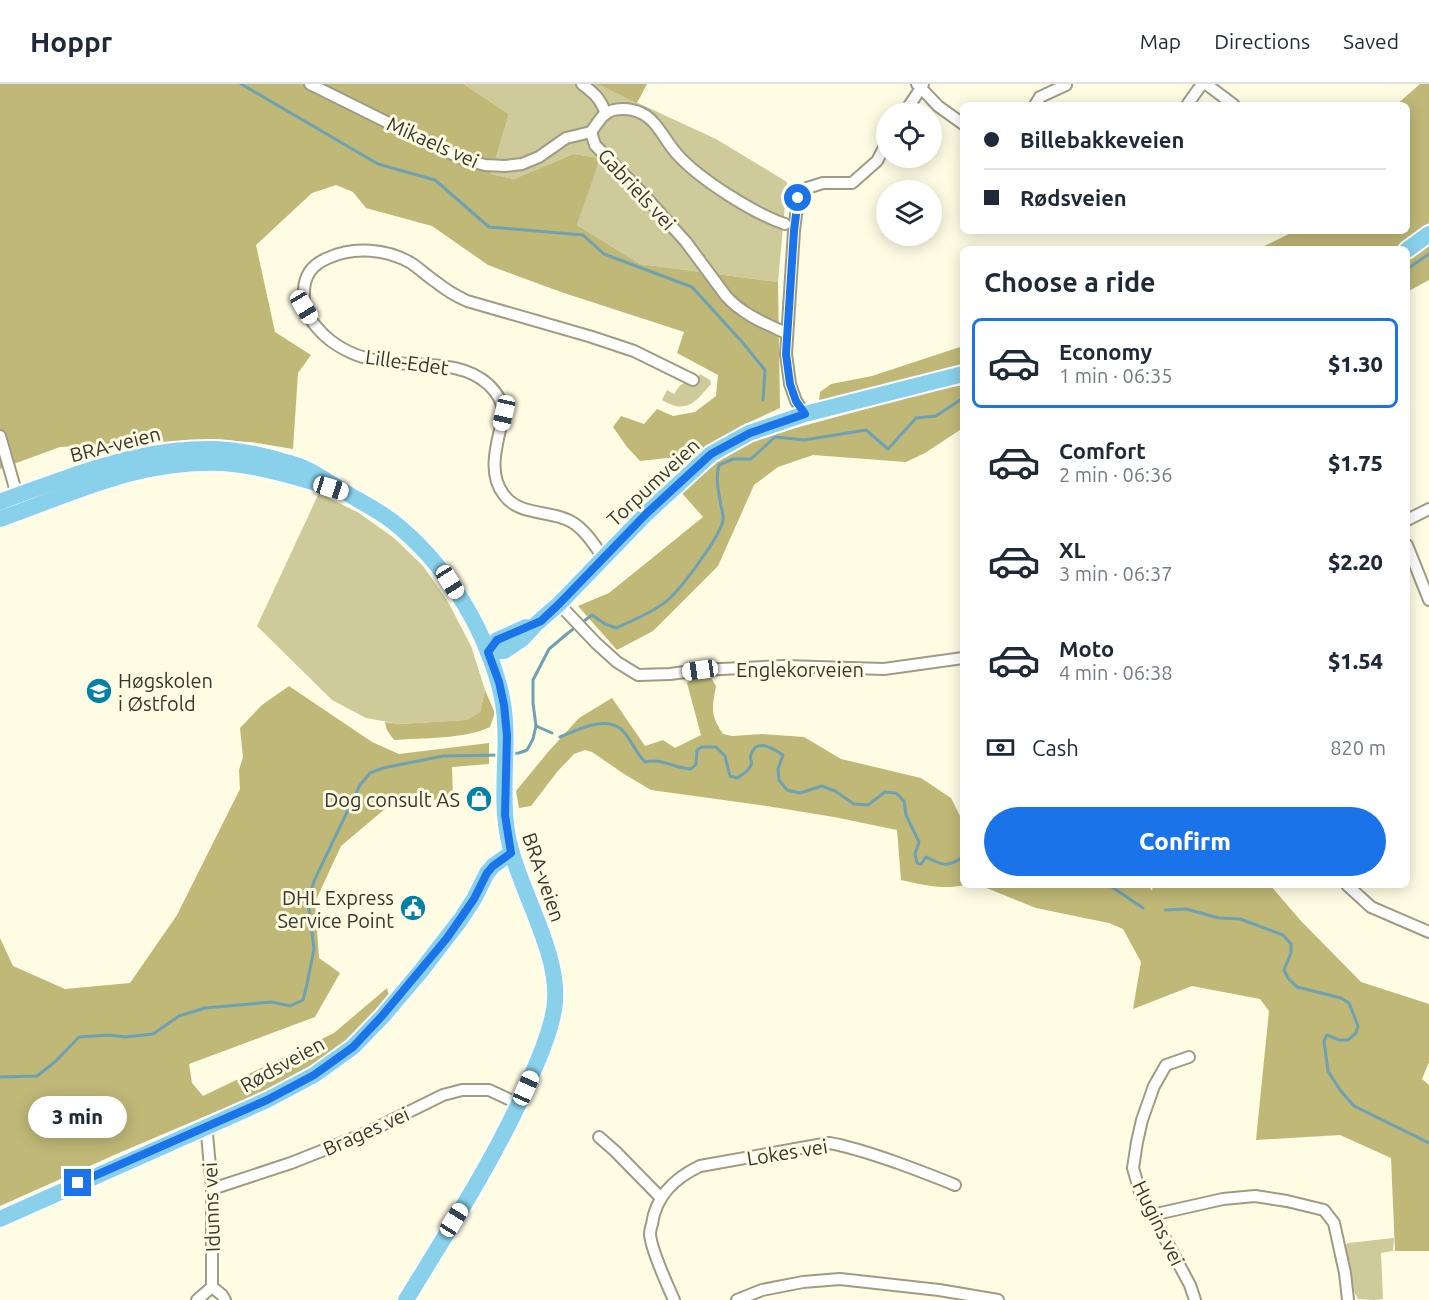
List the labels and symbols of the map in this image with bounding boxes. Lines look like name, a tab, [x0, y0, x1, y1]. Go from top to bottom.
street label: Mikaels vei	[384, 112, 482, 172]
street label: Gabriels vei	[594, 144, 680, 234]
route start	[784, 184, 811, 211]
car	[287, 287, 321, 327]
street label: Lille-Edet	[364, 345, 450, 379]
car	[491, 393, 517, 433]
street label: BRA-veien	[67, 422, 163, 466]
street label: Torpumveien	[602, 433, 704, 531]
car	[311, 474, 351, 502]
car	[433, 562, 467, 602]
street label: Englekorveien	[736, 658, 864, 681]
car	[681, 659, 719, 681]
place label: Høgskolen i Østfold	[118, 669, 213, 715]
school or university icon: Høgskolen i Østfold	[84, 676, 114, 706]
shop icon: Dog consult AS	[464, 784, 494, 814]
place label: Dog consult AS	[324, 788, 460, 811]
street label: BRA-veien	[518, 829, 570, 925]
place label: DHL Express Service Point	[277, 886, 394, 932]
public building icon: DHL Express Service Point	[398, 893, 428, 923]
street label: Rødsveien	[236, 1031, 328, 1097]
car	[510, 1068, 542, 1108]
callout: 3 min	[28, 1096, 128, 1138]
street label: Brages vei	[319, 1102, 413, 1160]
street label: Lokes vei	[745, 1134, 829, 1170]
street label: Idunns vei	[198, 1162, 224, 1252]
route end	[64, 1169, 91, 1196]
street label: Hugins vei	[1128, 1177, 1190, 1269]
car	[437, 1200, 471, 1240]

